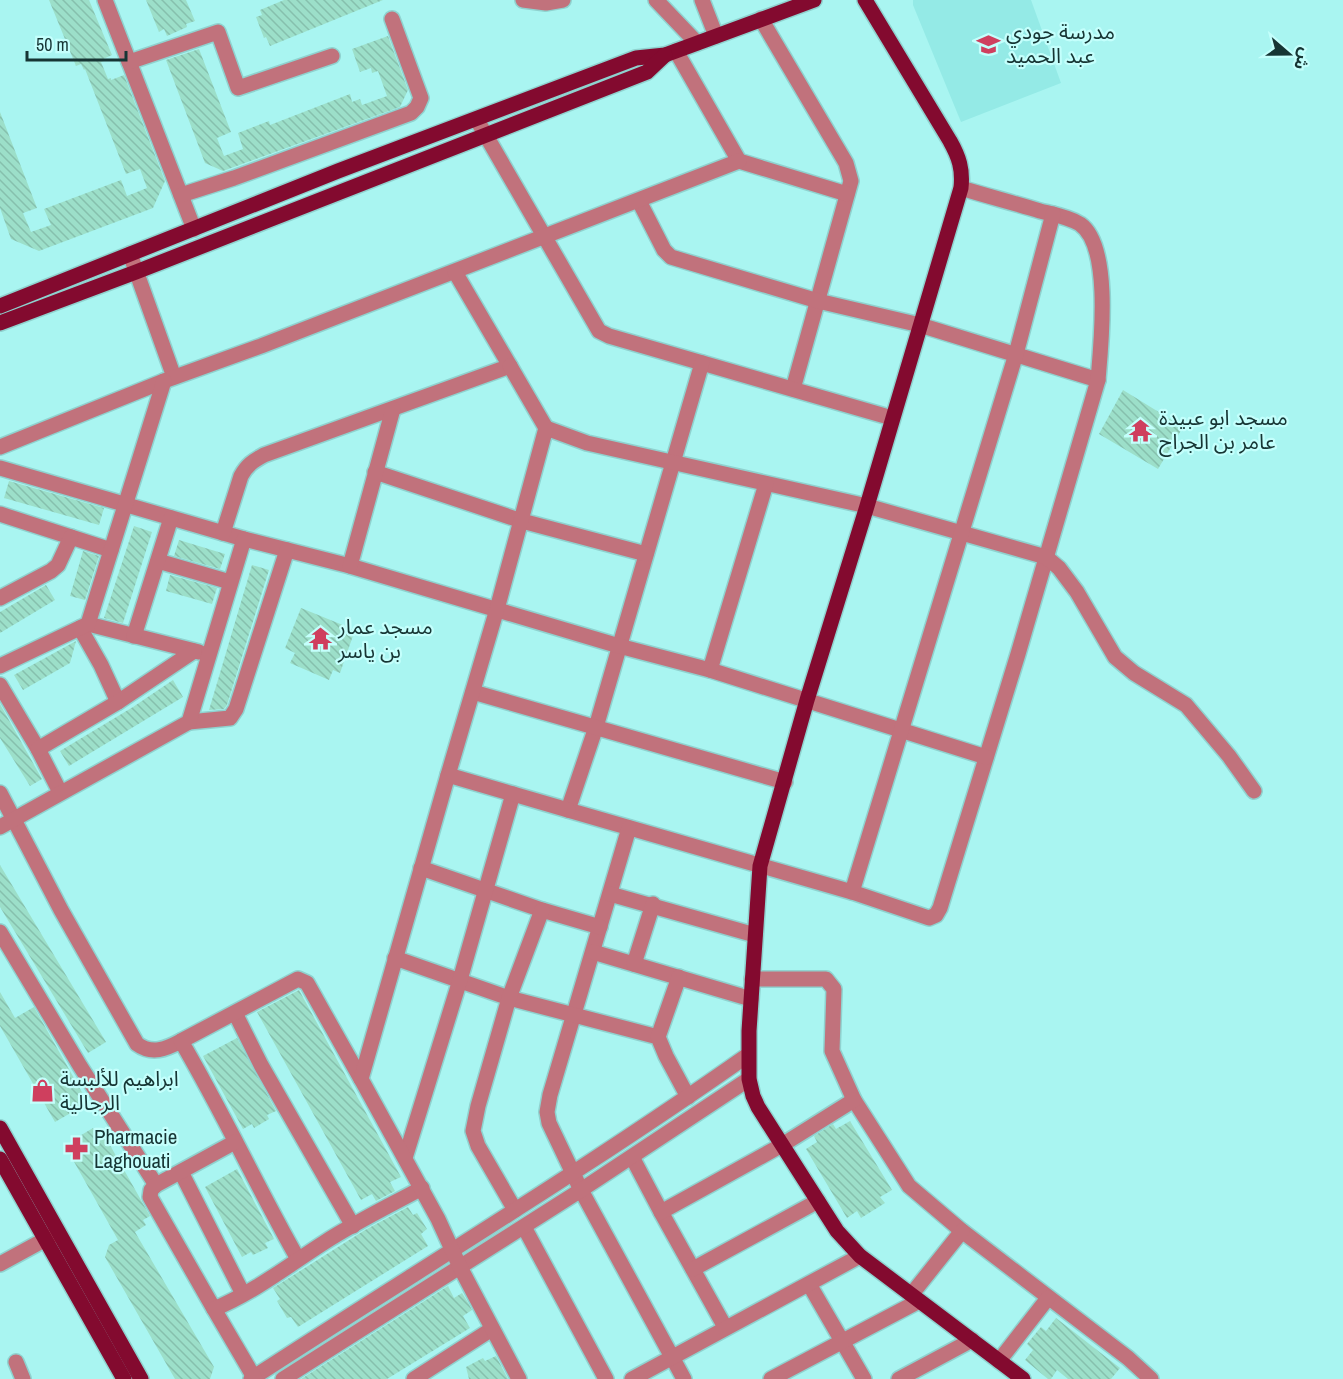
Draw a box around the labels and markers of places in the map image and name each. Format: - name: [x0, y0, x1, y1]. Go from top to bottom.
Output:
- place label: مدرسة جودي عبد الحميد: [1006, 17, 1115, 70]
- school or university icon: مدرسة جودي عبد الحميد: [975, 31, 1001, 57]
- place label: مسجد ابو عبيدة عامر بن الجراح: [1159, 403, 1288, 457]
- temple icon: مسجد ابو عبيدة عامر بن الجراح: [1128, 417, 1154, 443]
- place label: مسجد عمار بن ياسر: [337, 612, 433, 665]
- temple icon: مسجد عمار بن ياسر: [307, 626, 333, 652]
- place label: ابراهيم للألبسة الرجالية: [60, 1064, 179, 1117]
- shop icon: ابراهيم للألبسة الرجالية: [29, 1078, 55, 1104]
- place label: Pharmacie Laghouati: [94, 1122, 177, 1175]
- pharmacy icon: Pharmacie Laghouati: [63, 1136, 89, 1162]

